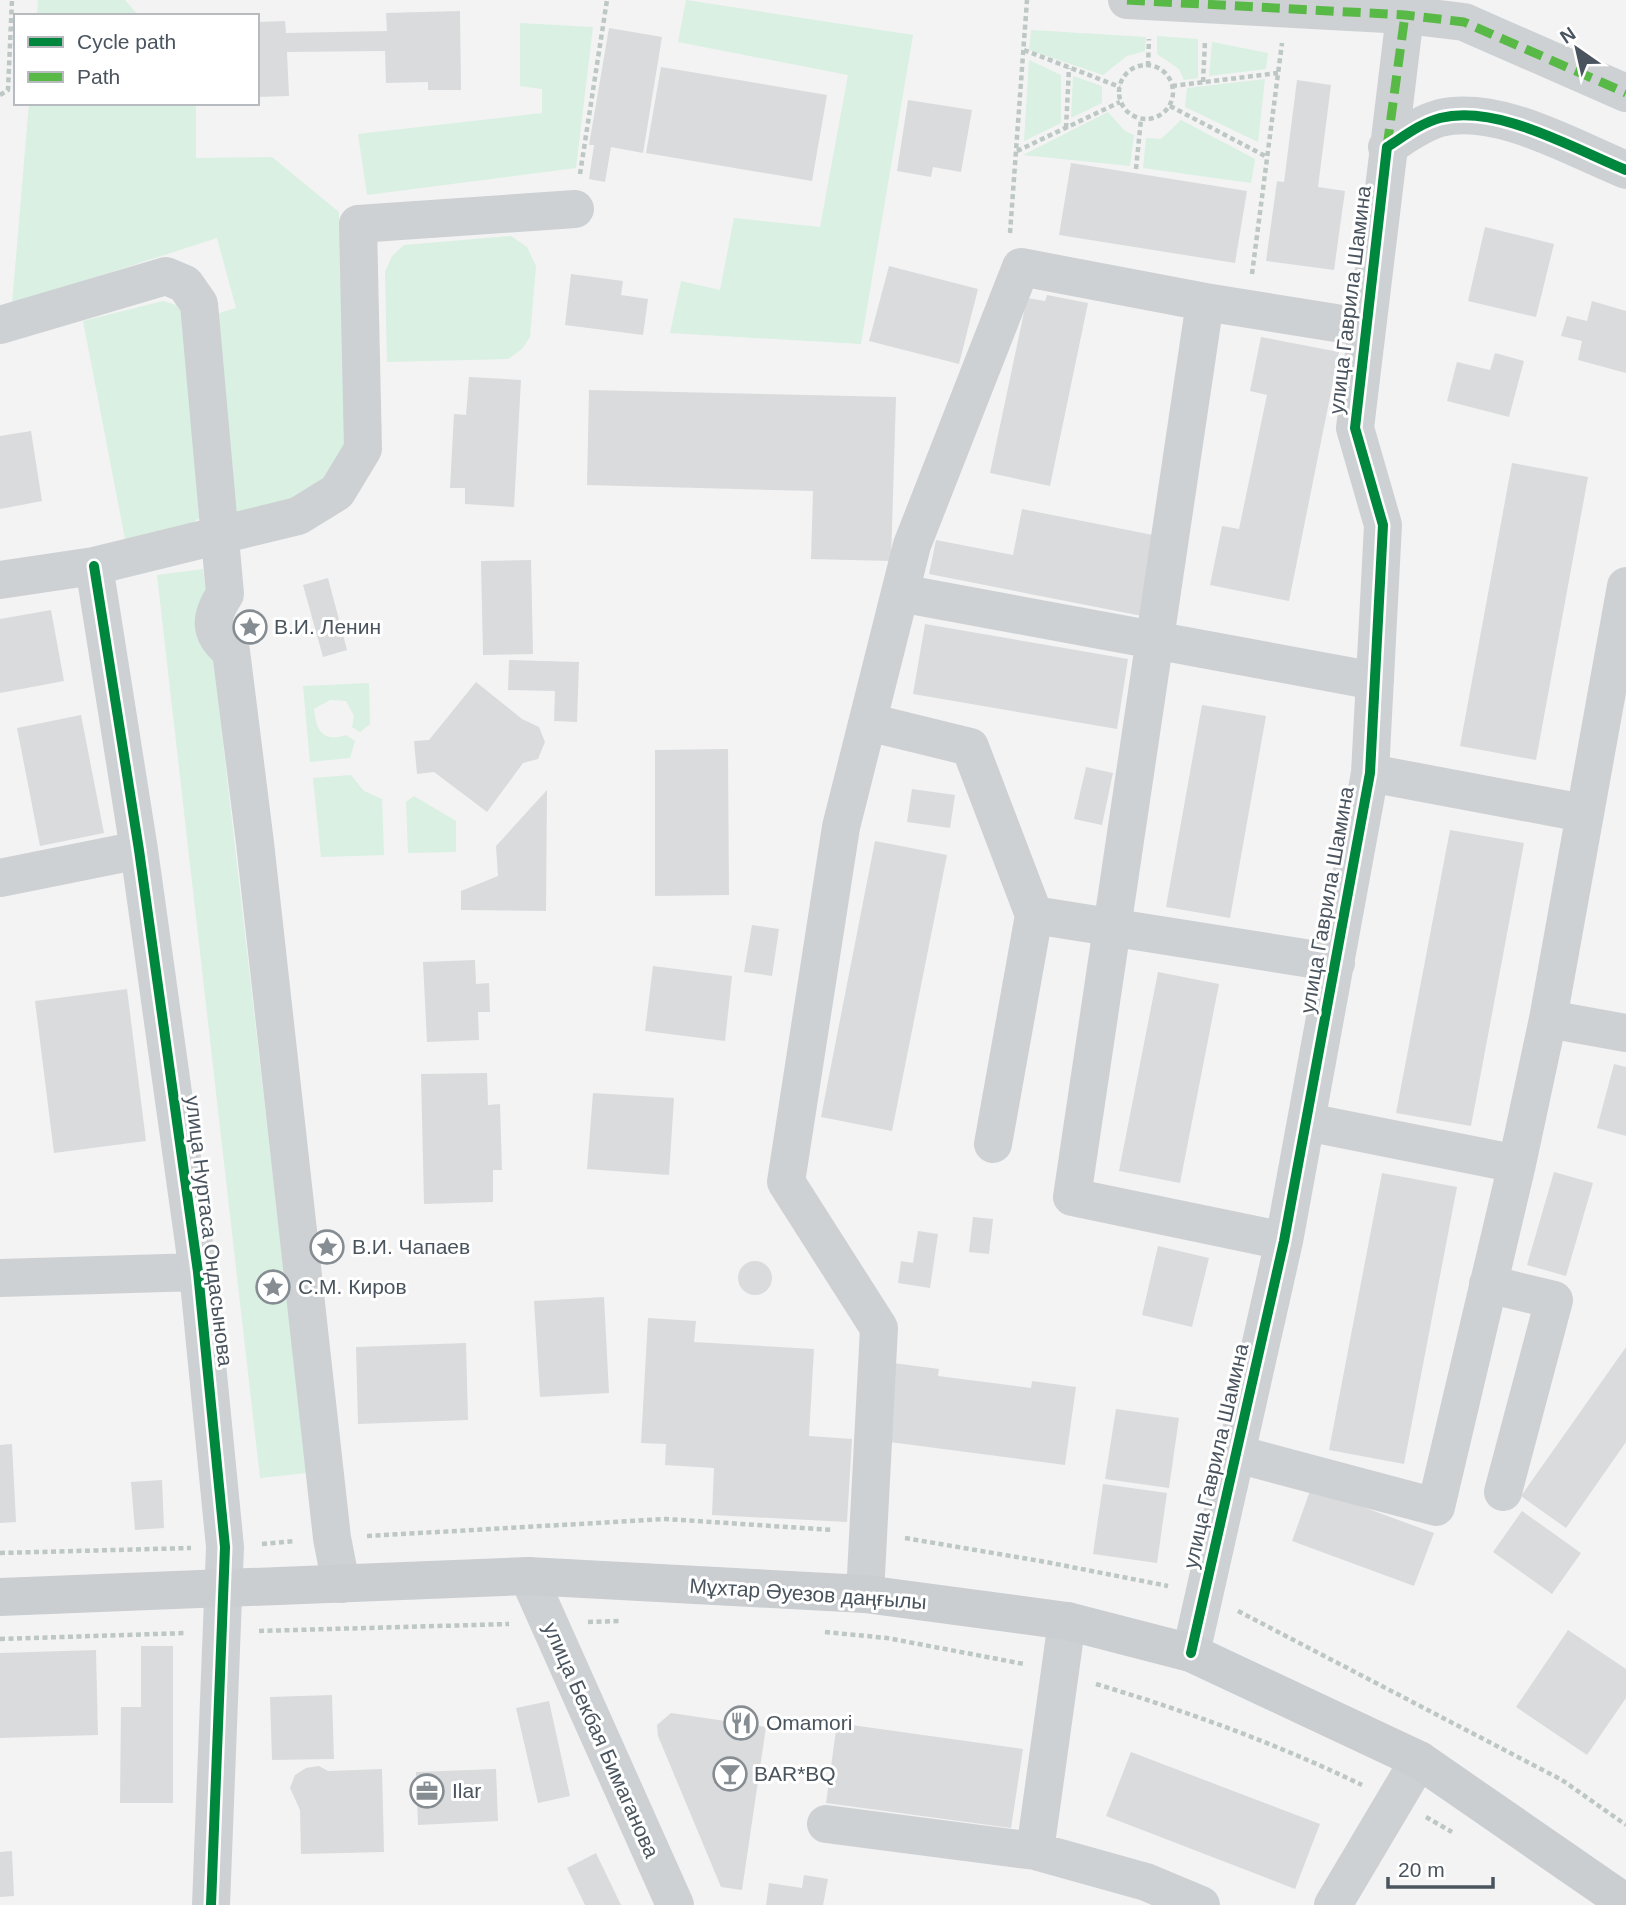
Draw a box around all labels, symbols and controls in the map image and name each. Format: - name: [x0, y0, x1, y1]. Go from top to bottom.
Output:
- legend: [14, 14, 259, 105]
- north arrow: [1542, 14, 1612, 84]
- text: N: [1556, 23, 1579, 48]
- text: Cycle path: [77, 30, 176, 53]
- text: Path: [77, 65, 120, 88]
- street label: улица Гаврила Шамина: [1324, 184, 1375, 416]
- place icon: В.И. Ленин: [231, 608, 269, 646]
- place label: В.И. Ленин: [274, 615, 381, 638]
- street label: улица Гаврила Шамина: [1295, 784, 1358, 1015]
- street label: улица Нуртаса Ондасынова: [181, 1094, 238, 1368]
- place icon: В.И. Чапаев: [308, 1228, 346, 1266]
- place label: В.И. Чапаев: [352, 1235, 470, 1258]
- place icon: С.М. Киров: [254, 1268, 292, 1306]
- place label: С.М. Киров: [298, 1275, 407, 1298]
- street label: улица Гаврила Шамина: [1178, 1341, 1253, 1571]
- street label: Мұхтар Әуезов даңғылы: [689, 1574, 927, 1613]
- street label: улица Бекбая Бимаганова: [539, 1618, 664, 1861]
- restaurant icon: Omamori: [722, 1704, 760, 1742]
- place label: Omamori: [766, 1711, 852, 1734]
- bar icon: BAR*BQ: [711, 1755, 749, 1793]
- place label: BAR*BQ: [754, 1762, 836, 1785]
- office icon: Ilar: [408, 1772, 446, 1810]
- place label: Ilar: [452, 1779, 481, 1802]
- scale bar: [1388, 1846, 1493, 1890]
- text: 20 m: [1398, 1858, 1445, 1881]

